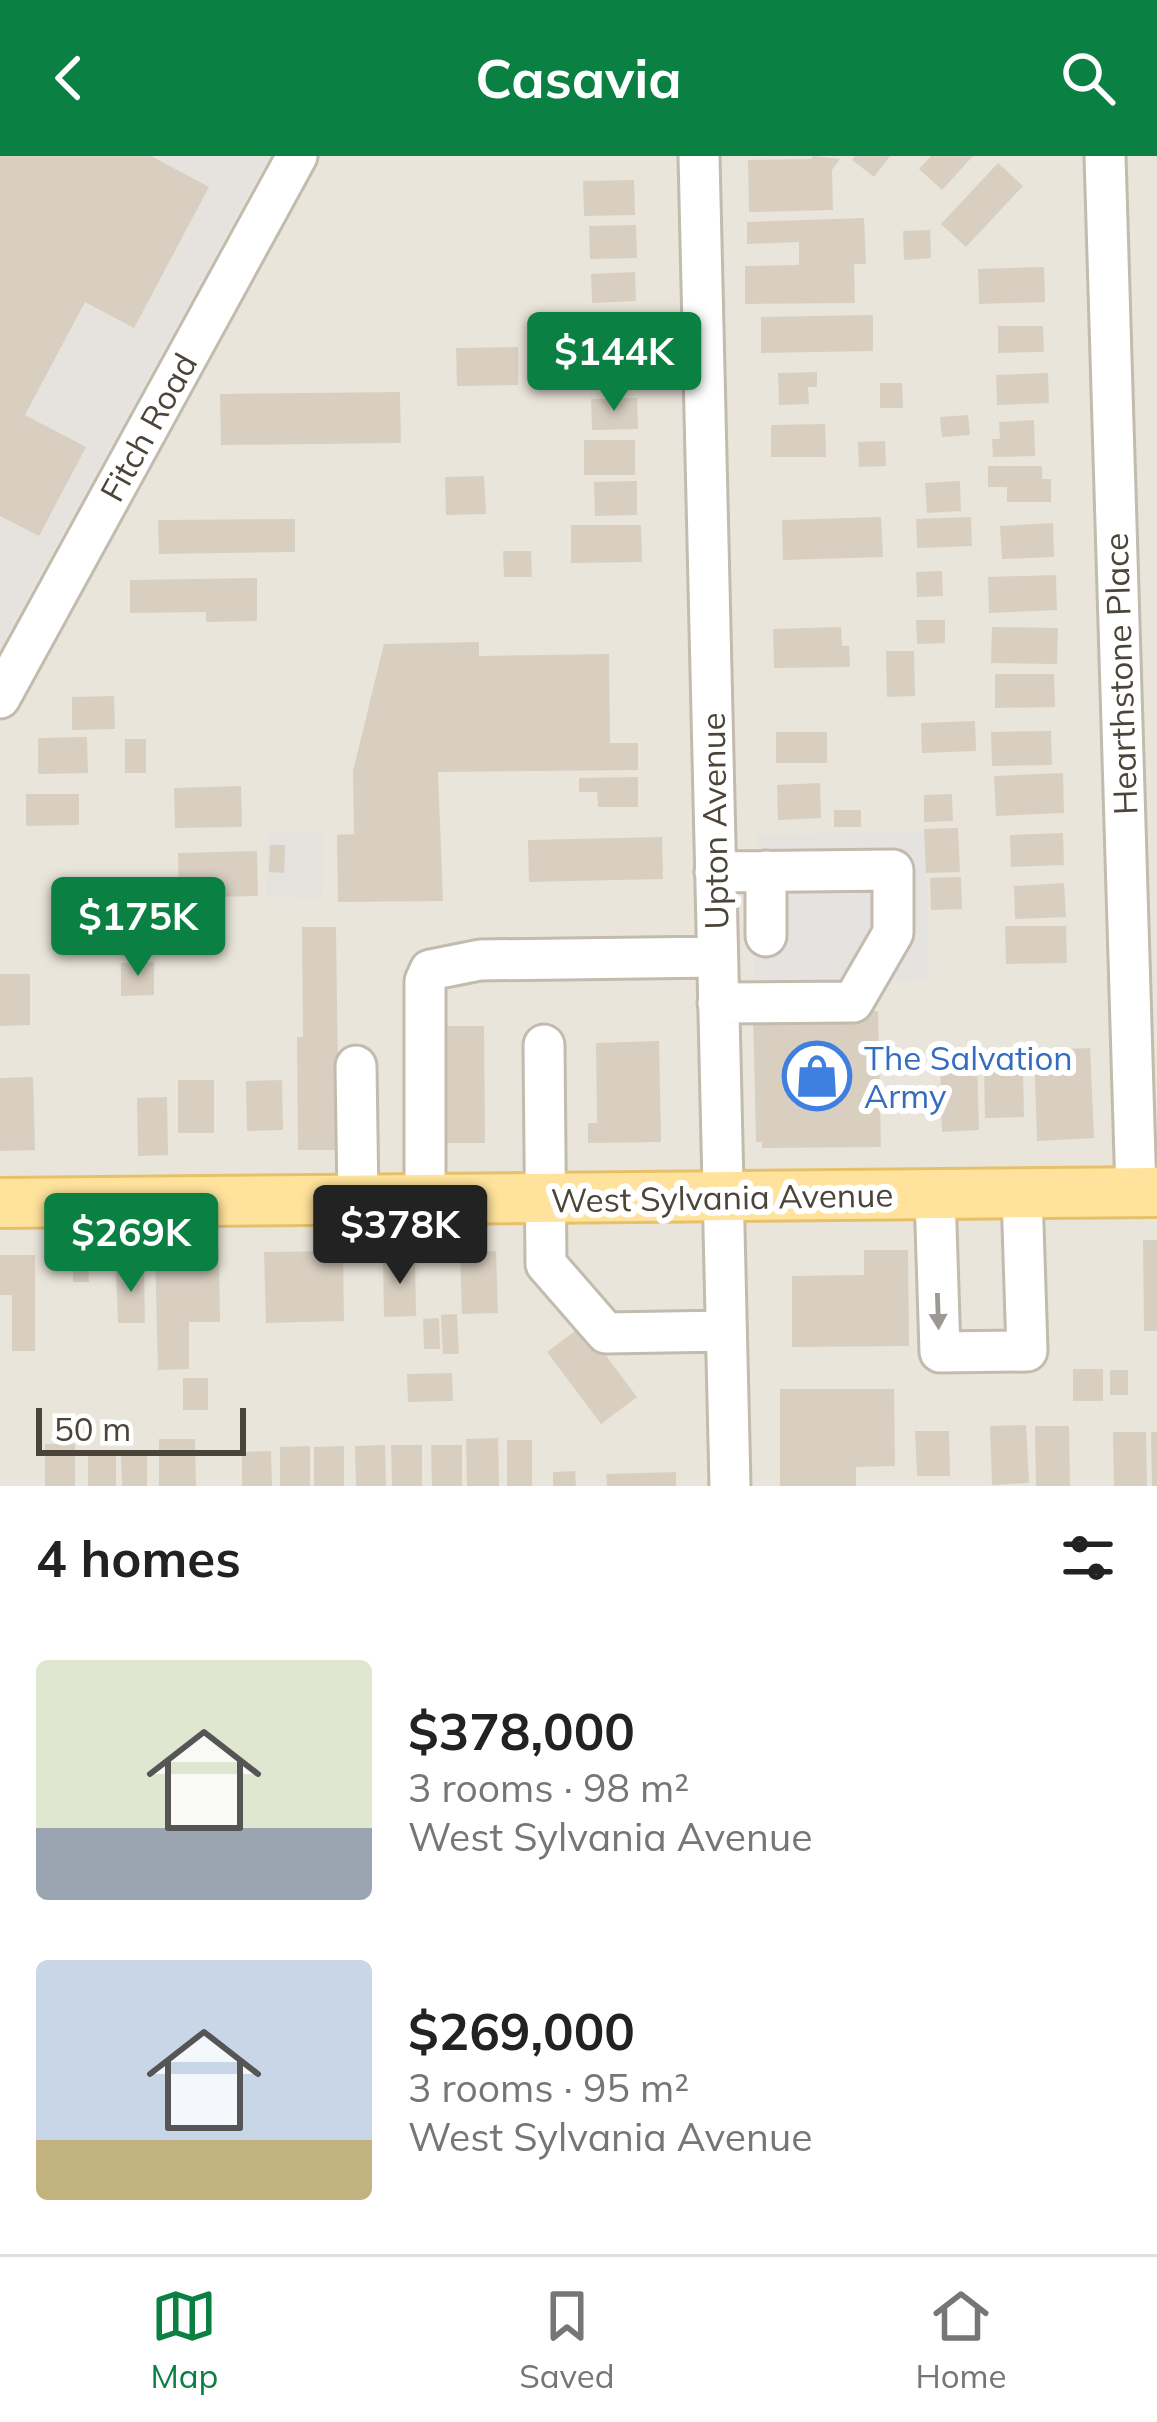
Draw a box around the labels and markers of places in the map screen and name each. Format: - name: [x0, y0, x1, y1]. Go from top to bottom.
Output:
- pin: $144K: [530, 312, 698, 414]
- pin: $175K: [54, 877, 222, 979]
- place label: The Salvation Army: [864, 1037, 1073, 1116]
- shop icon: The Salvation Army: [782, 1041, 852, 1111]
- pin: $378K: [316, 1185, 484, 1287]
- pin: $269K: [47, 1193, 215, 1295]

